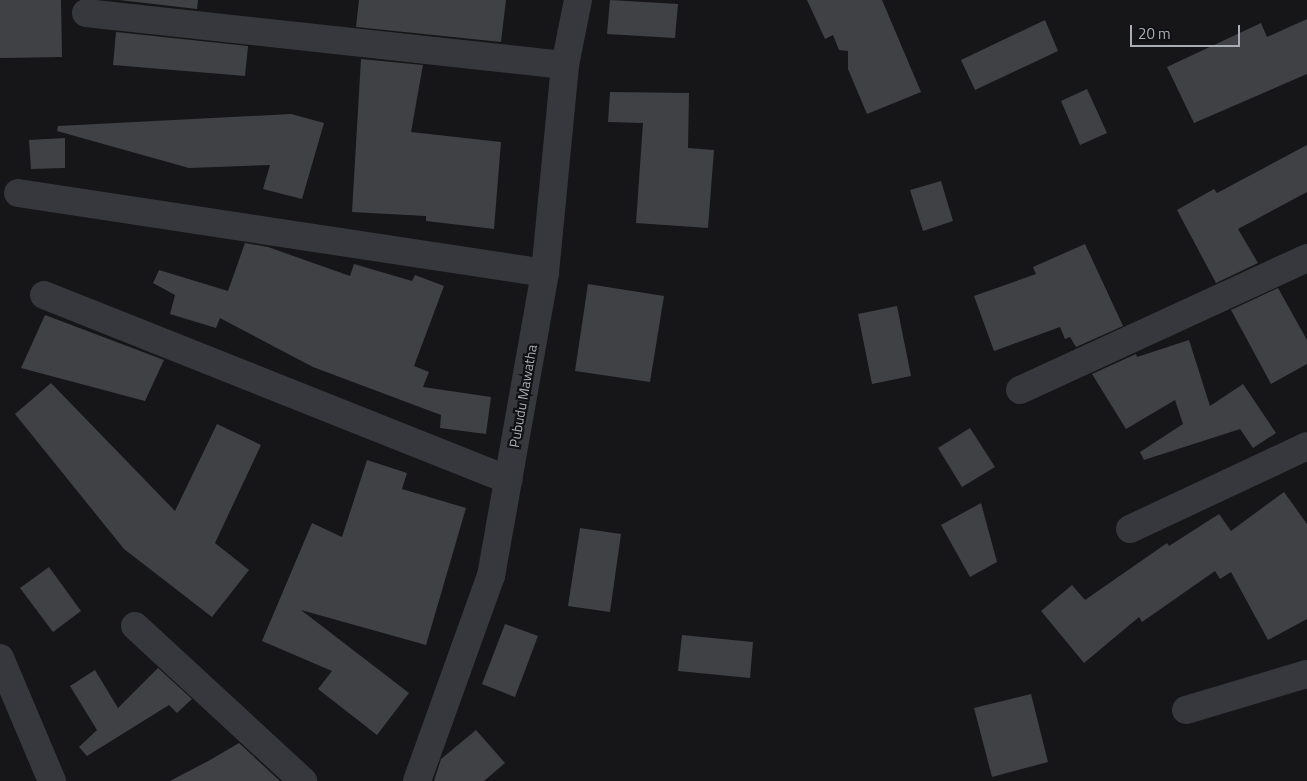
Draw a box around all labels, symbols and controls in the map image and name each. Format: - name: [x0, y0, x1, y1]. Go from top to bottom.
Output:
- scale bar: [1132, 15, 1242, 47]
- text: 20 m: [1138, 22, 1171, 45]
- street label: Pubudu Mawatha: [506, 343, 540, 449]

